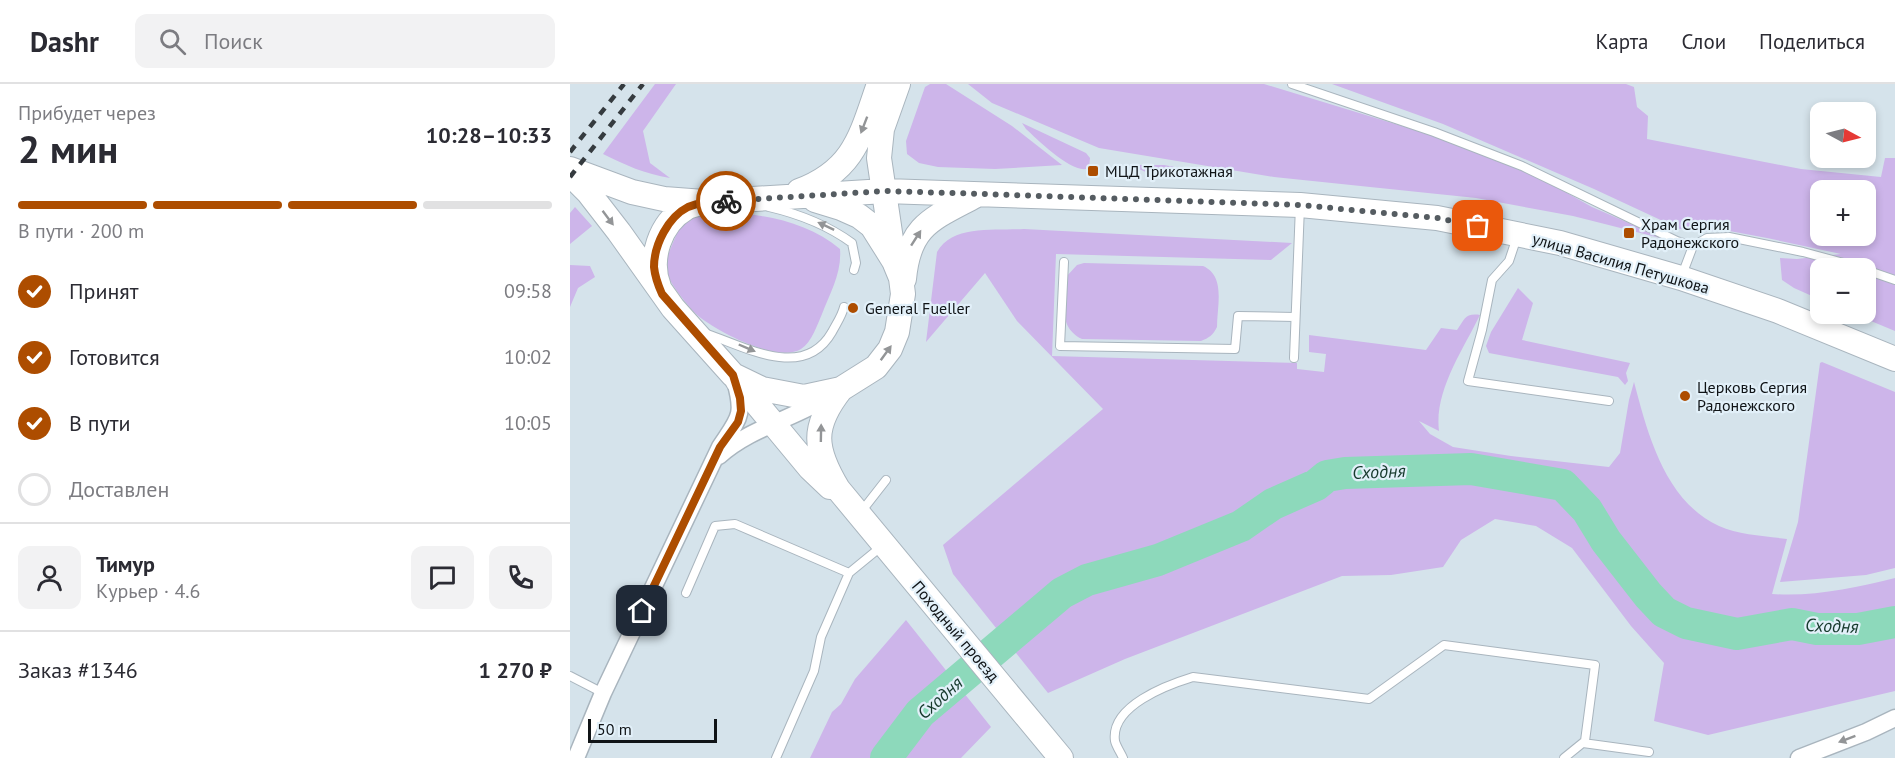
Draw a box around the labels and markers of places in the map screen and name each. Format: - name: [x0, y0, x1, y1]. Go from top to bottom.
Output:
- place label: МЦД Трикотажная: [1105, 161, 1233, 181]
- marker: МЦД Трикотажная: [1086, 164, 1100, 178]
- pin: [1452, 200, 1503, 251]
- place label: Храм Сергия Радонежского: [1641, 214, 1739, 252]
- marker: Храм Сергия Радонежского: [1622, 226, 1636, 240]
- place label: General Fueller: [865, 298, 971, 318]
- marker: General Fueller: [846, 301, 860, 315]
- place label: Церковь Сергия Радонежского: [1697, 377, 1807, 415]
- marker: Церковь Сергия Радонежского: [1678, 389, 1692, 403]
- pin: [616, 585, 667, 636]

